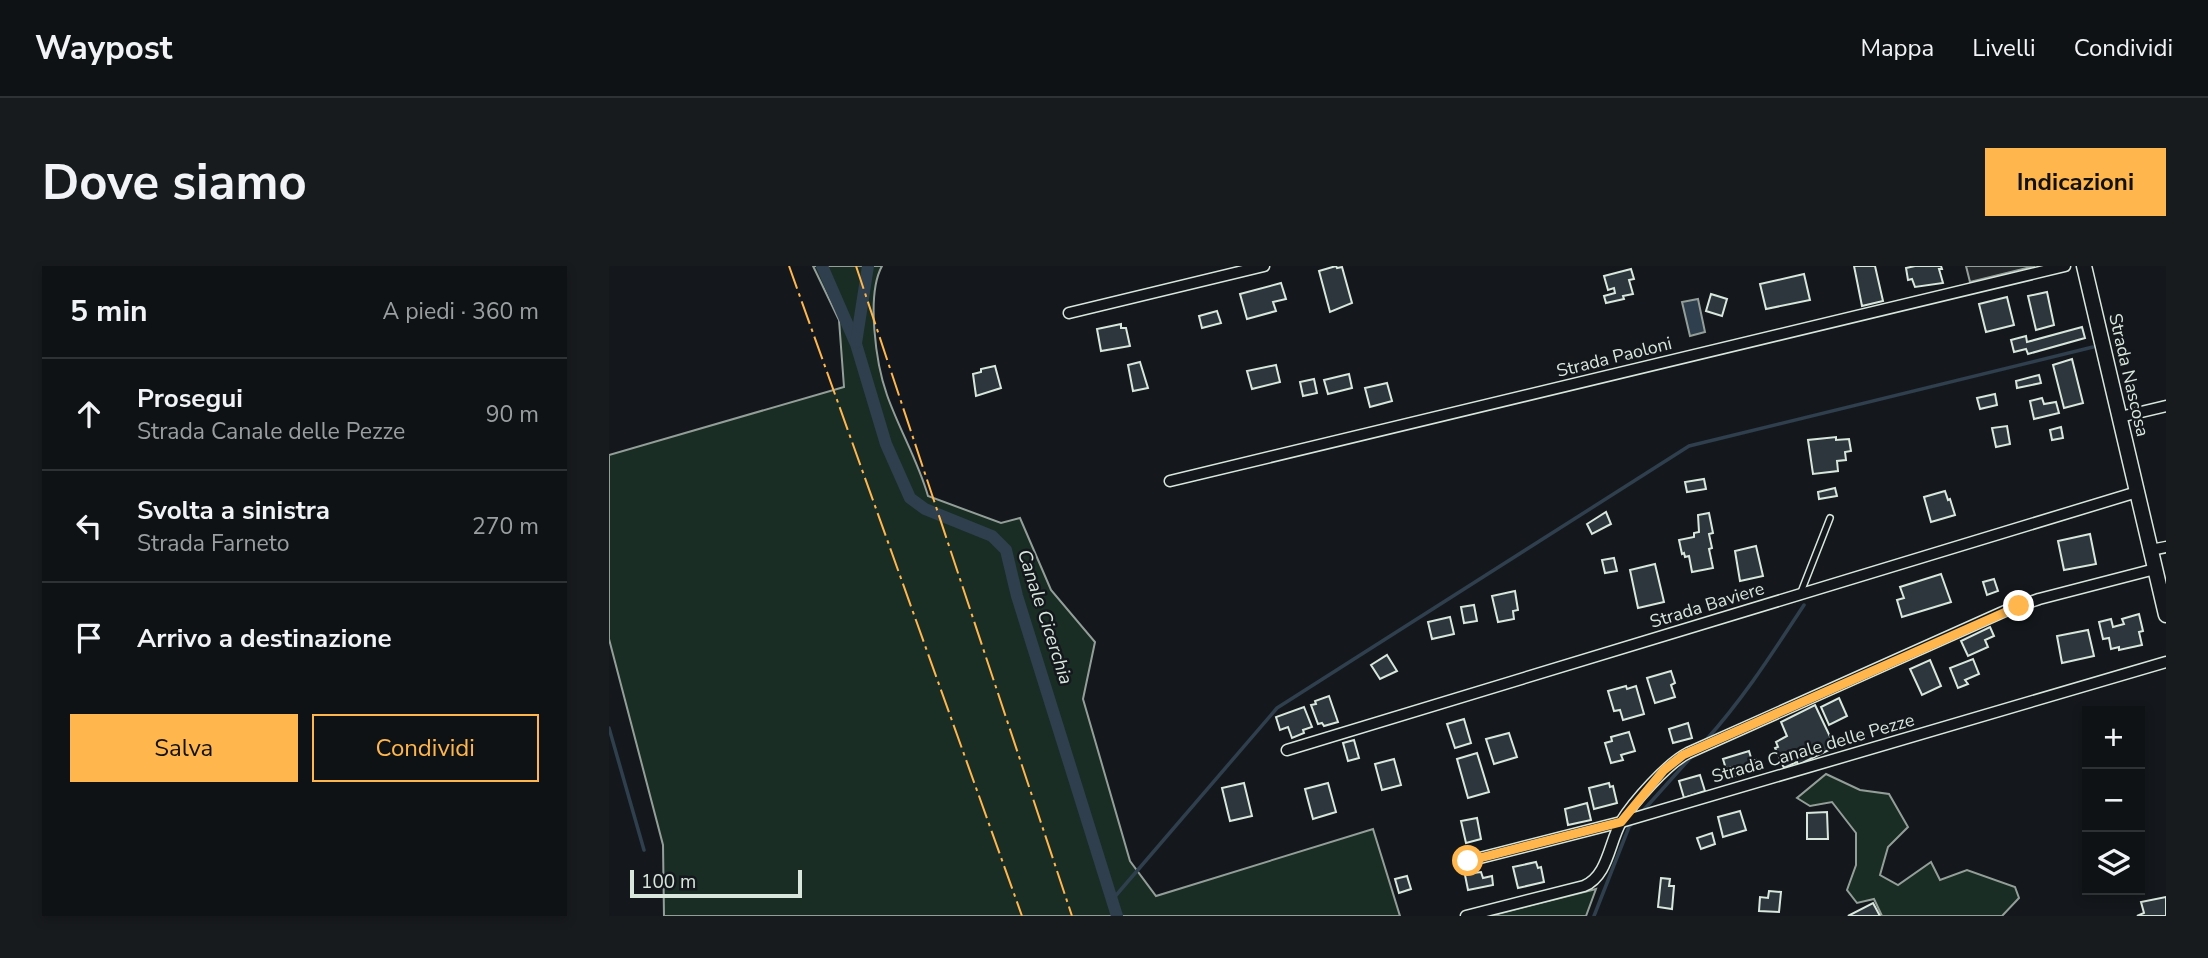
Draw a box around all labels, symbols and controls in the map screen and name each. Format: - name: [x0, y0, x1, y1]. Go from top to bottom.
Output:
- text: Waypost: [35, 26, 172, 71]
- text: Mappa: [1860, 32, 1934, 64]
- text: Livelli: [1972, 32, 2036, 64]
- text: Condividi: [2074, 32, 2173, 64]
- button: Indicazioni: [1985, 148, 2166, 216]
- text: Dove siamo: [42, 149, 307, 216]
- text: 5 min: [70, 291, 148, 332]
- text: A piedi · 360 m: [383, 296, 539, 327]
- street label: Strada Nascosa: [2103, 311, 2155, 439]
- street label: Strada Paoloni: [1554, 331, 1674, 383]
- text: Prosegui: [137, 381, 243, 416]
- icon: ahead: [70, 395, 108, 433]
- text: 90 m: [486, 399, 539, 430]
- text: Strada Canale delle Pezze: [137, 416, 405, 447]
- text: Svolta a sinistra: [137, 493, 330, 528]
- icon: left: [70, 507, 108, 545]
- text: 270 m: [472, 511, 539, 542]
- text: Strada Farneto: [137, 528, 290, 559]
- water label: Canale Cicerchia: [1011, 546, 1079, 688]
- street label: Strada Baviere: [1647, 576, 1767, 634]
- route end: [2003, 590, 2034, 621]
- icon: arrive: [70, 619, 108, 657]
- text: Arrivo a destinazione: [137, 621, 392, 656]
- map controls: [2082, 706, 2145, 895]
- button: +: [2082, 706, 2145, 769]
- street label: Strada Canale delle Pezze: [1709, 708, 1917, 788]
- button: Salva: [70, 714, 298, 782]
- button: Condividi: [312, 714, 539, 782]
- button: −: [2082, 769, 2145, 832]
- button: layers: [2082, 832, 2145, 895]
- route start: [1452, 845, 1483, 876]
- scale bar: [630, 867, 801, 899]
- text: 100 m: [641, 869, 696, 895]

